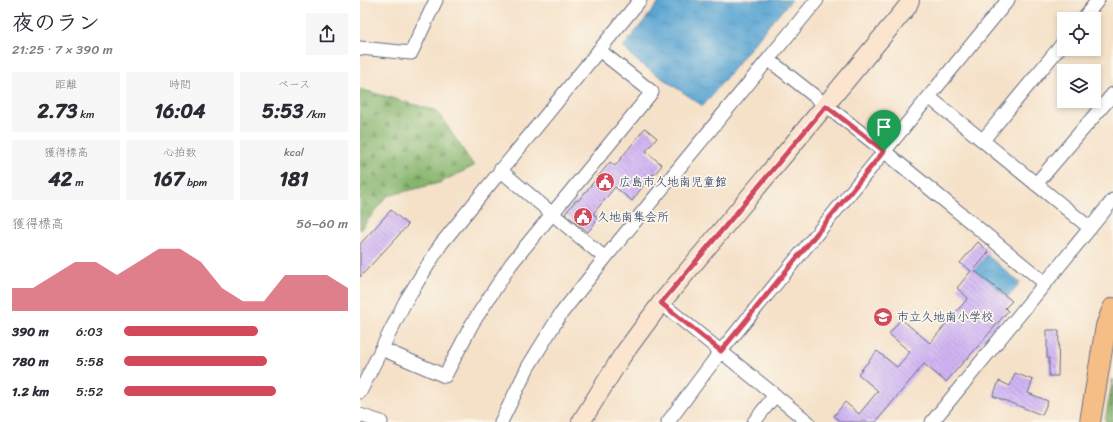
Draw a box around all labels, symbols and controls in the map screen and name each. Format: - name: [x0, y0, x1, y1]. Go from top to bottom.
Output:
- text: 夜のラン: [12, 3, 100, 42]
- map controls: [1057, 12, 1101, 108]
- button: locate: [1057, 12, 1101, 56]
- button: share: [306, 13, 348, 55]
- text: 21:25 · 7 × 390 m: [12, 38, 113, 61]
- button: layers: [1057, 64, 1101, 108]
- text: 距離: [55, 75, 77, 94]
- text: 時間: [169, 75, 191, 94]
- text: ペース: [278, 75, 310, 94]
- text: 2.73: [37, 94, 77, 129]
- text: 16:04: [154, 94, 206, 129]
- text: 5:53: [262, 94, 303, 129]
- text: km: [77, 105, 95, 124]
- text: /km: [303, 105, 326, 124]
- pin: [867, 110, 901, 151]
- icon: arrive: [873, 116, 895, 138]
- text: 獲得標高: [44, 143, 88, 162]
- text: 心拍数: [164, 143, 197, 162]
- text: kcal: [284, 143, 304, 162]
- text: 42: [48, 162, 72, 197]
- text: 167: [153, 162, 184, 197]
- text: 181: [279, 162, 309, 197]
- public building icon: 広島市久地南児童館: [594, 171, 616, 193]
- place label: 広島市久地南児童館: [619, 171, 727, 193]
- text: m: [72, 173, 84, 192]
- text: bpm: [184, 173, 207, 192]
- public building icon: 久地南集会所: [572, 206, 594, 228]
- place label: 久地南集会所: [597, 206, 669, 228]
- text: 獲得標高: [12, 212, 64, 235]
- text: 56–60 m: [296, 212, 348, 235]
- school or university icon: 市立久地南小学校: [872, 306, 894, 328]
- place label: 市立久地南小学校: [897, 306, 993, 328]
- text: 390 m: [12, 320, 49, 343]
- text: 6:03: [76, 320, 103, 343]
- text: 780 m: [12, 350, 49, 373]
- text: 5:58: [76, 350, 104, 373]
- text: 1.2 km: [12, 380, 49, 403]
- text: 5:52: [76, 380, 103, 403]

